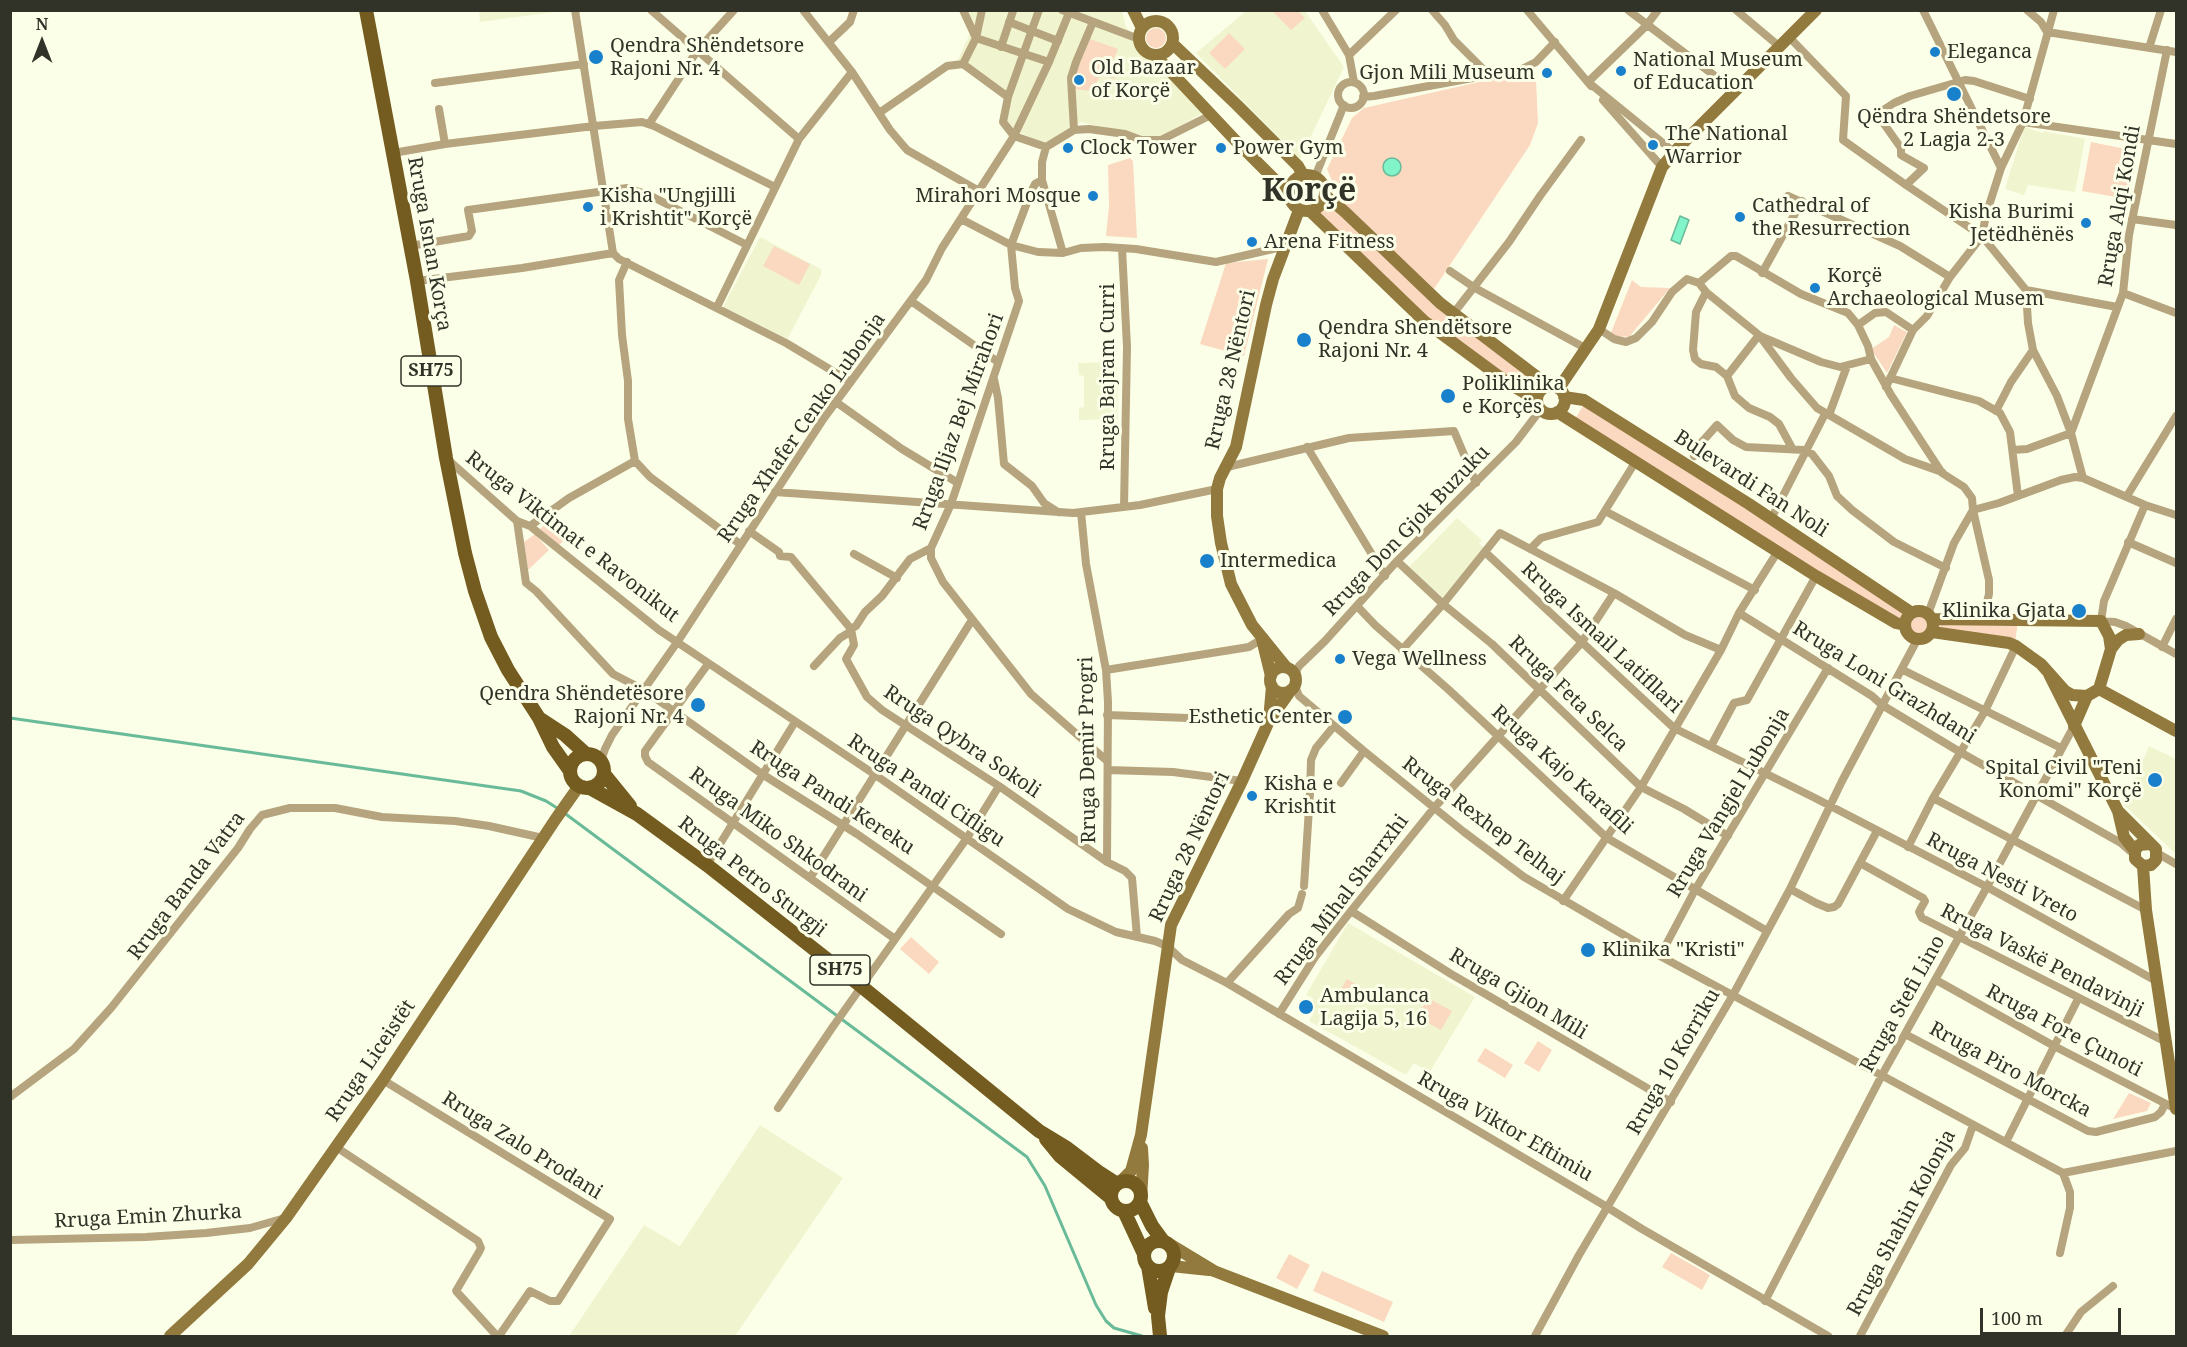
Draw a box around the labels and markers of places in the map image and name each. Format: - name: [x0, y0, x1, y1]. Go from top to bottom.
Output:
- place label: Qendra Shëndetsore Rajoni Nr. 4: [610, 34, 804, 81]
- place label: Eleganca: [1947, 40, 2032, 64]
- marker: Eleganca: [1928, 45, 1942, 59]
- marker: Qendra Shëndetsore Rajoni Nr. 4: [587, 48, 605, 66]
- place label: National Museum of Education: [1633, 48, 1803, 95]
- place label: Old Bazaar of Korçë: [1091, 56, 1196, 103]
- place label: Gjon Mili Museum: [1359, 61, 1535, 85]
- marker: National Museum of Education: [1614, 64, 1628, 78]
- marker: Gjon Mili Museum: [1540, 66, 1554, 80]
- marker: Old Bazaar of Korçë: [1072, 73, 1086, 87]
- marker: Qëndra Shëndetsore 2 Lagja 2-3: [1945, 85, 1963, 103]
- place label: Qëndra Shëndetsore 2 Lagja 2-3: [1857, 105, 2051, 152]
- place label: The National Warrior: [1665, 122, 1788, 169]
- place label: Clock Tower: [1080, 136, 1197, 160]
- place label: Power Gym: [1233, 136, 1344, 160]
- marker: The National Warrior: [1646, 138, 1660, 152]
- marker: Clock Tower: [1061, 141, 1075, 155]
- marker: Power Gym: [1214, 141, 1228, 155]
- place label: Kisha "Ungjilli i Krishtit" Korçë: [600, 184, 752, 231]
- place label: Mirahori Mosque: [915, 184, 1081, 208]
- marker: Mirahori Mosque: [1086, 189, 1100, 203]
- place label: Cathedral of the Resurrection: [1752, 194, 1910, 241]
- marker: Kisha "Ungjilli i Krishtit" Korçë: [581, 200, 595, 214]
- place label: Kisha Burimi Jetëdhënës: [1949, 200, 2074, 247]
- marker: Cathedral of the Resurrection: [1733, 210, 1747, 224]
- marker: Kisha Burimi Jetëdhënës: [2079, 216, 2093, 230]
- place label: Arena Fitness: [1264, 230, 1394, 254]
- marker: Arena Fitness: [1245, 235, 1259, 249]
- place label: Korçë Archaeological Musem: [1827, 264, 2044, 311]
- marker: Korçë Archaeological Musem: [1808, 281, 1822, 295]
- place label: Qendra Shendëtsore Rajoni Nr. 4: [1318, 316, 1512, 363]
- marker: Qendra Shendëtsore Rajoni Nr. 4: [1295, 331, 1313, 349]
- place label: Poliklinika e Korçës: [1462, 372, 1565, 419]
- marker: Poliklinika e Korçës: [1439, 387, 1457, 405]
- place label: Intermedica: [1220, 549, 1337, 573]
- marker: Intermedica: [1198, 552, 1216, 570]
- place label: Klinika Gjata: [1942, 599, 2066, 623]
- marker: Klinika Gjata: [2070, 602, 2088, 620]
- place label: Vega Wellness: [1352, 647, 1487, 671]
- marker: Vega Wellness: [1333, 652, 1347, 666]
- place label: Qendra Shëndetësore Rajoni Nr. 4: [479, 682, 684, 729]
- marker: Qendra Shëndetësore Rajoni Nr. 4: [689, 696, 707, 714]
- place label: Esthetic Center: [1189, 705, 1332, 729]
- marker: Esthetic Center: [1336, 708, 1354, 726]
- place label: Spital Civil "Teni Konomi" Korçë: [1985, 756, 2142, 803]
- marker: Spital Civil "Teni Konomi" Korçë: [2146, 771, 2164, 789]
- place label: Kisha e Krishtit: [1264, 772, 1336, 819]
- marker: Kisha e Krishtit: [1245, 789, 1259, 803]
- place label: Klinika "Kristi": [1602, 938, 1745, 962]
- marker: Klinika "Kristi": [1579, 941, 1597, 959]
- place label: Ambulanca Lagija 5, 16: [1320, 984, 1429, 1031]
- marker: Ambulanca Lagija 5, 16: [1297, 998, 1315, 1016]

